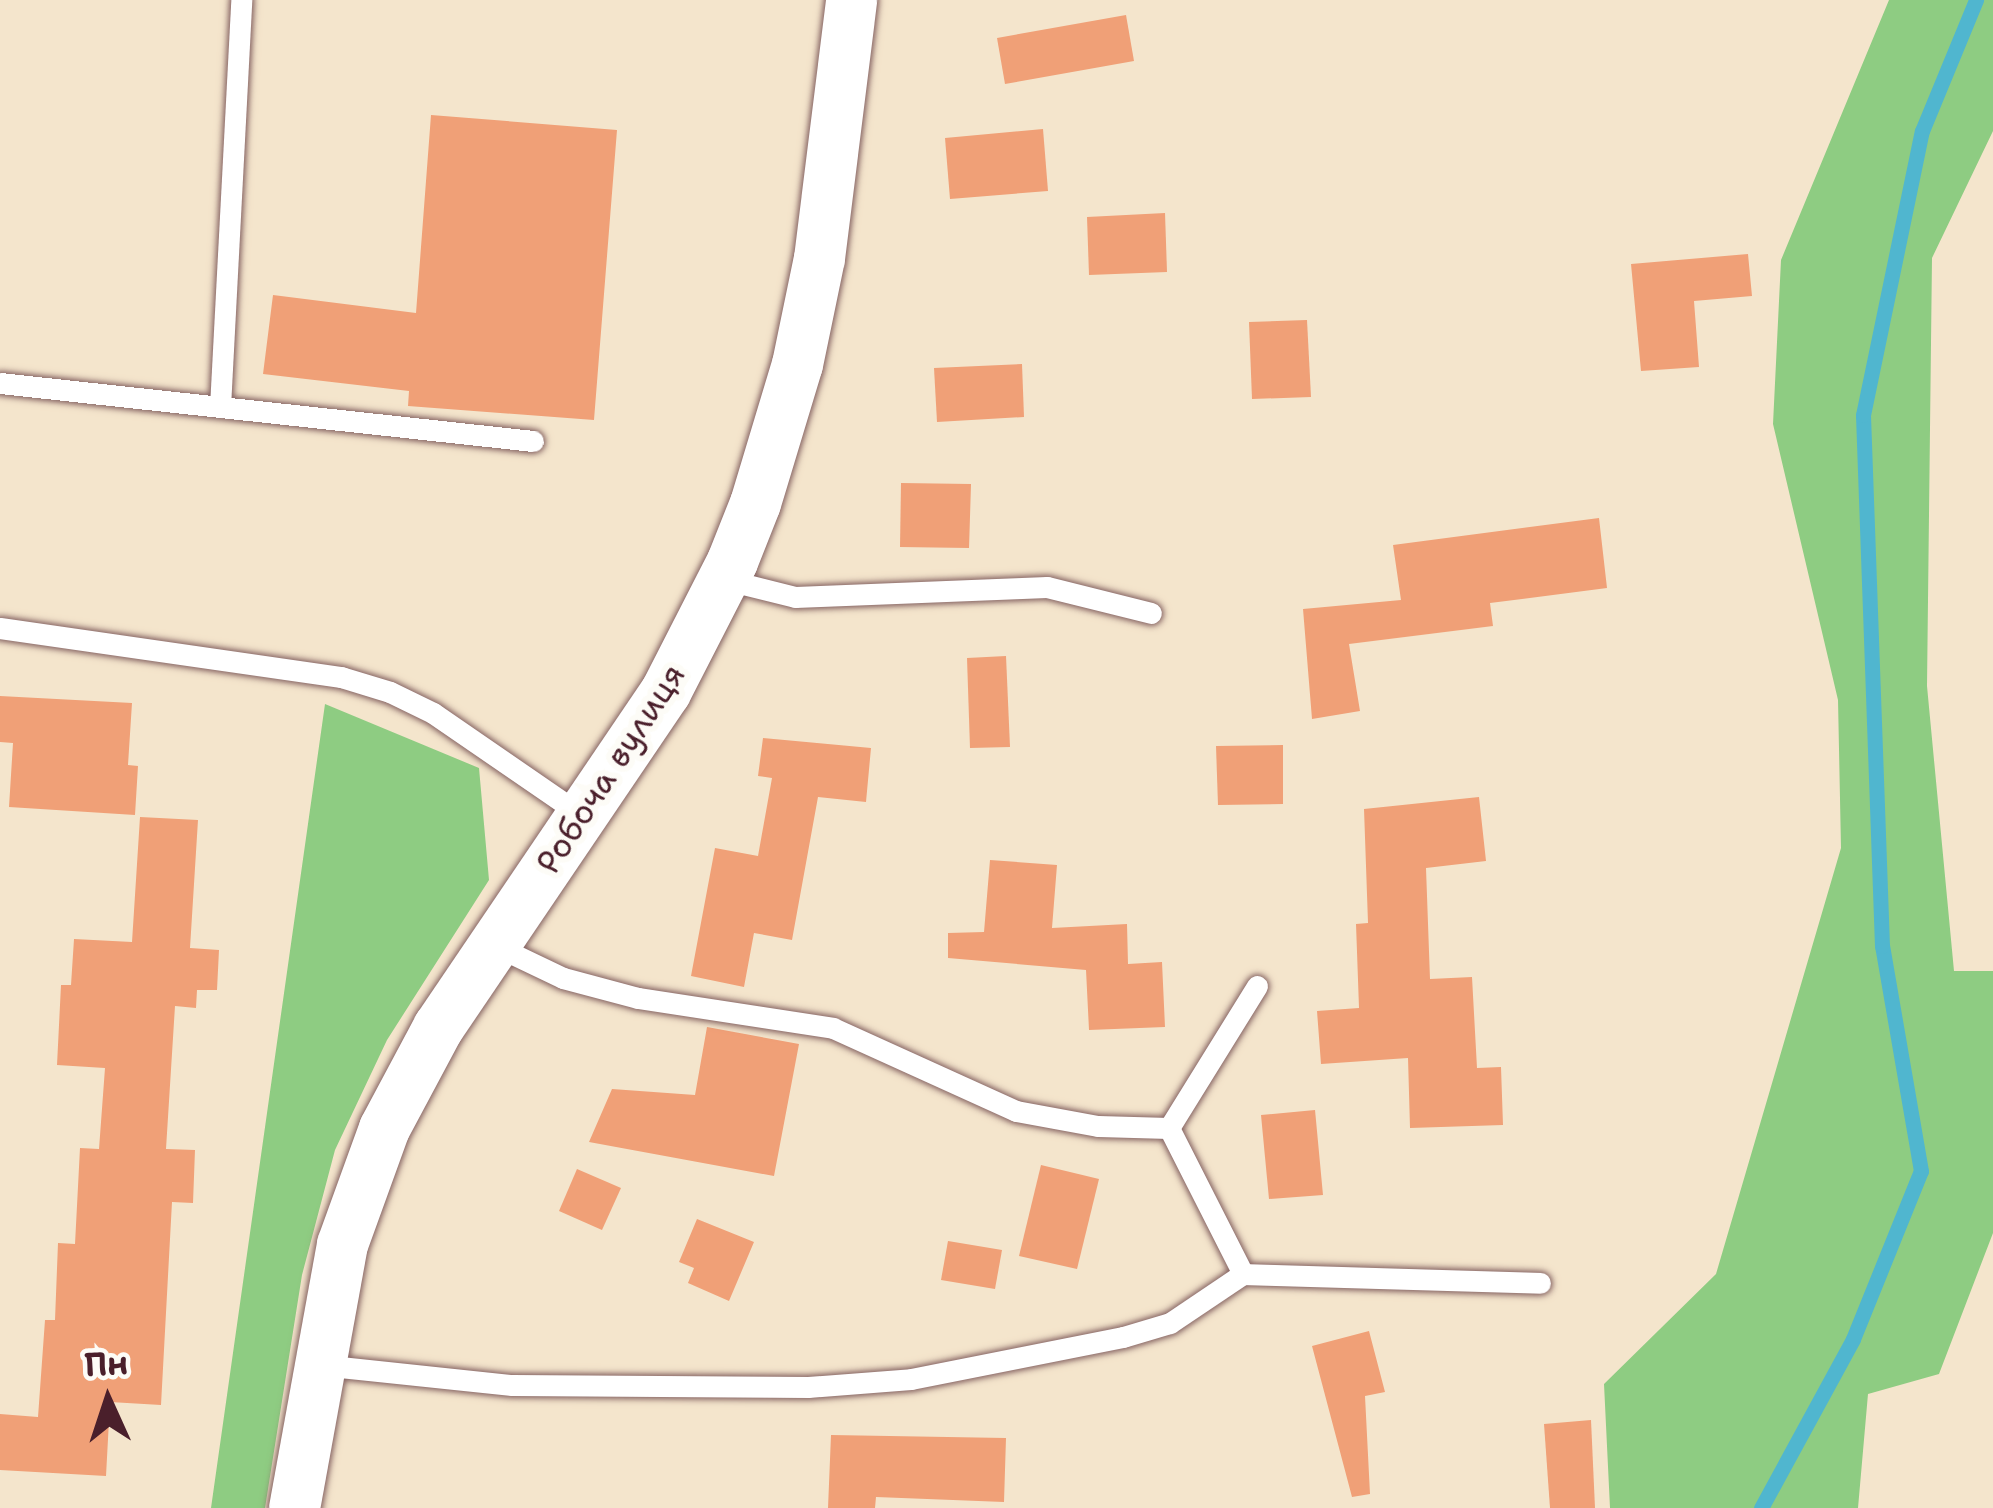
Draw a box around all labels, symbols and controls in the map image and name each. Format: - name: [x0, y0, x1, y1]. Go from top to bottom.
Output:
- street label: Робоча вулиця: [528, 657, 694, 881]
- north arrow: [48, 1340, 168, 1460]
- text: Пн: [83, 1340, 129, 1387]

